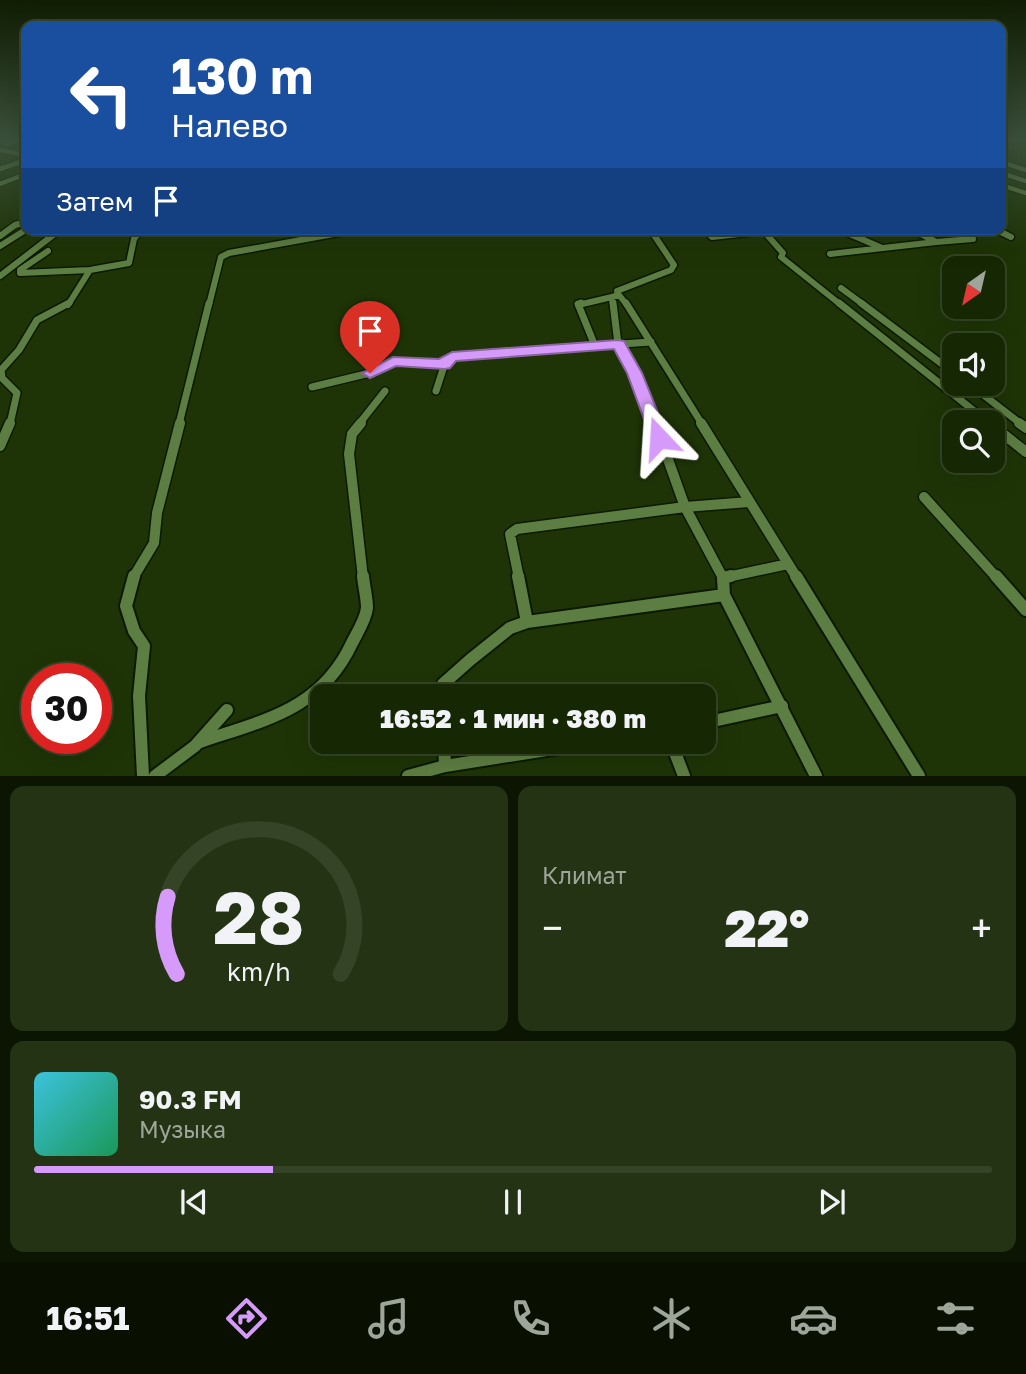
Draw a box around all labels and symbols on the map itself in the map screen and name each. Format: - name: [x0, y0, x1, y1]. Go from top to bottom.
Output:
- north arrow: [942, 256, 1004, 318]
- pin: [340, 301, 400, 373]
- position arrow: [622, 401, 696, 475]
- speed limit sign: 30: [21, 663, 112, 754]

